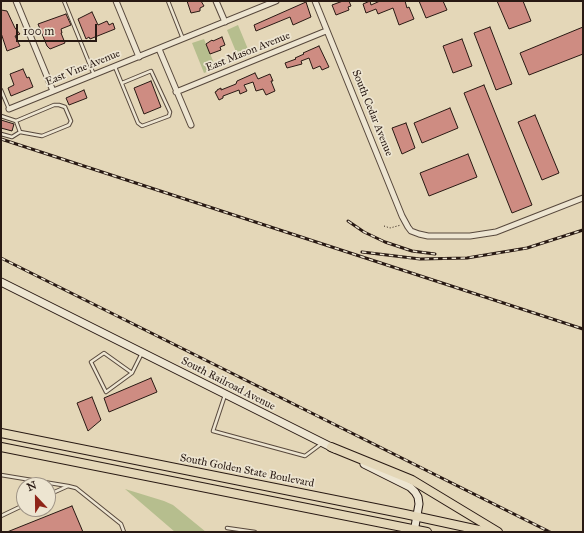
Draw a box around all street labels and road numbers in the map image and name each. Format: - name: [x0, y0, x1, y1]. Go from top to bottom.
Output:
- street label: East Mason Avenue: [204, 29, 292, 75]
- street label: East Vine Avenue: [44, 47, 122, 89]
- street label: South Cedar Avenue: [349, 68, 395, 158]
- street label: South Railroad Avenue: [179, 355, 277, 413]
- street label: South Golden State Boulevard: [179, 451, 315, 491]

